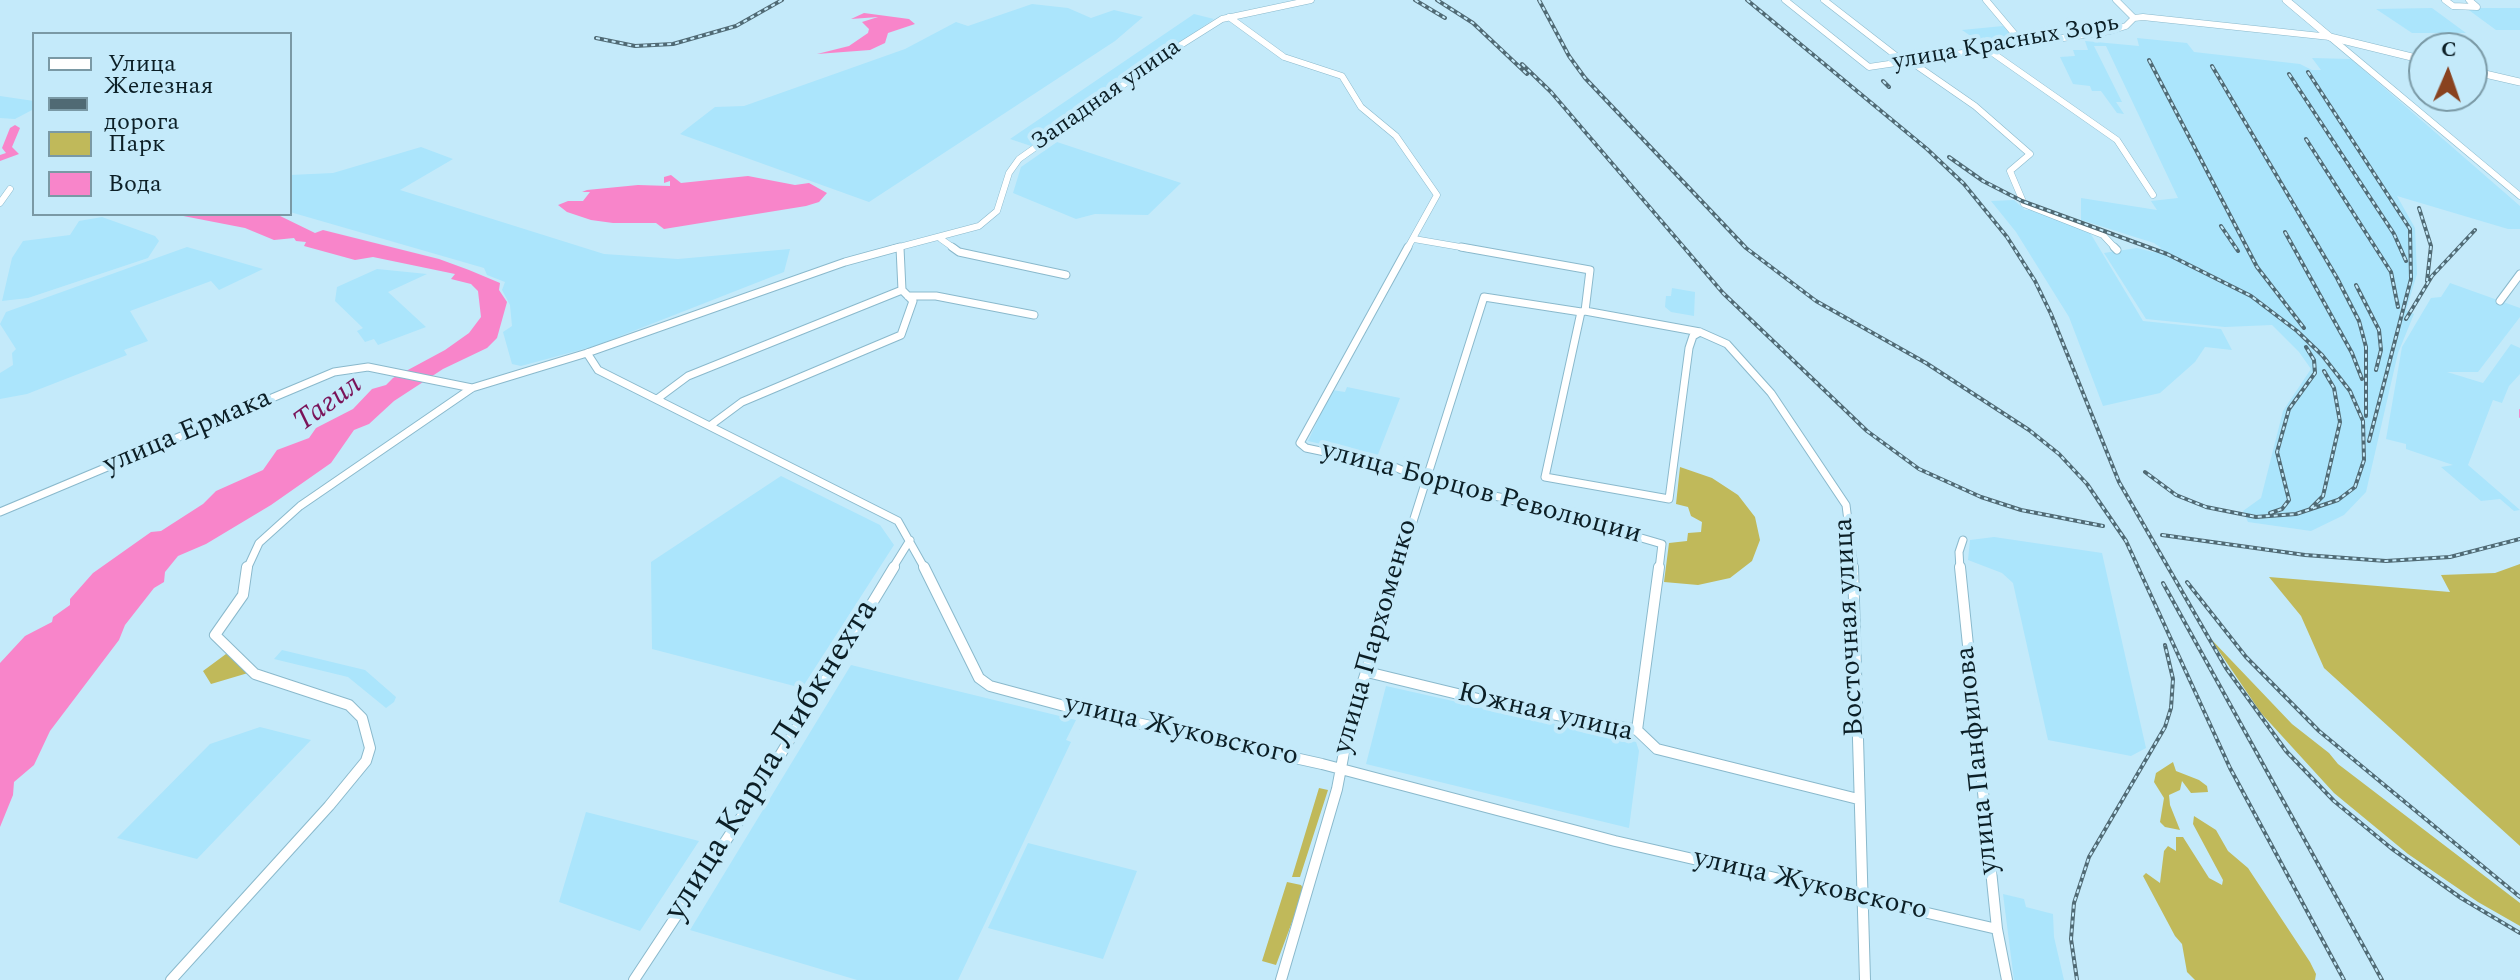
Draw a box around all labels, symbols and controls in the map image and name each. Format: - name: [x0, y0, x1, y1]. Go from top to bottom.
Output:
- street label: улица Красных Зорь: [1891, 10, 2121, 78]
- legend: [32, 32, 292, 216]
- north arrow: [2408, 32, 2488, 112]
- text: С: [2440, 33, 2457, 66]
- street label: Западная улица: [1027, 34, 1187, 158]
- text: Улица: [108, 46, 176, 82]
- text: Железная дорога: [104, 68, 213, 140]
- text: Парк: [108, 126, 165, 162]
- text: Вода: [108, 166, 162, 202]
- water label: Тагил: [288, 368, 370, 442]
- street label: улица Ермака: [99, 383, 277, 483]
- street label: улица Борцов Революции: [1317, 435, 1645, 553]
- street label: улица Пархоменко: [1327, 516, 1427, 758]
- street label: Восточная улица: [1828, 517, 1874, 737]
- street label: улица Карла Либкнехта: [657, 592, 889, 930]
- street label: улица Панфилова: [1950, 644, 2008, 876]
- street label: Южная улица: [1454, 677, 1636, 751]
- street label: улица Жуковского: [1061, 689, 1301, 775]
- street label: улица Жуковского: [1690, 843, 1930, 929]

